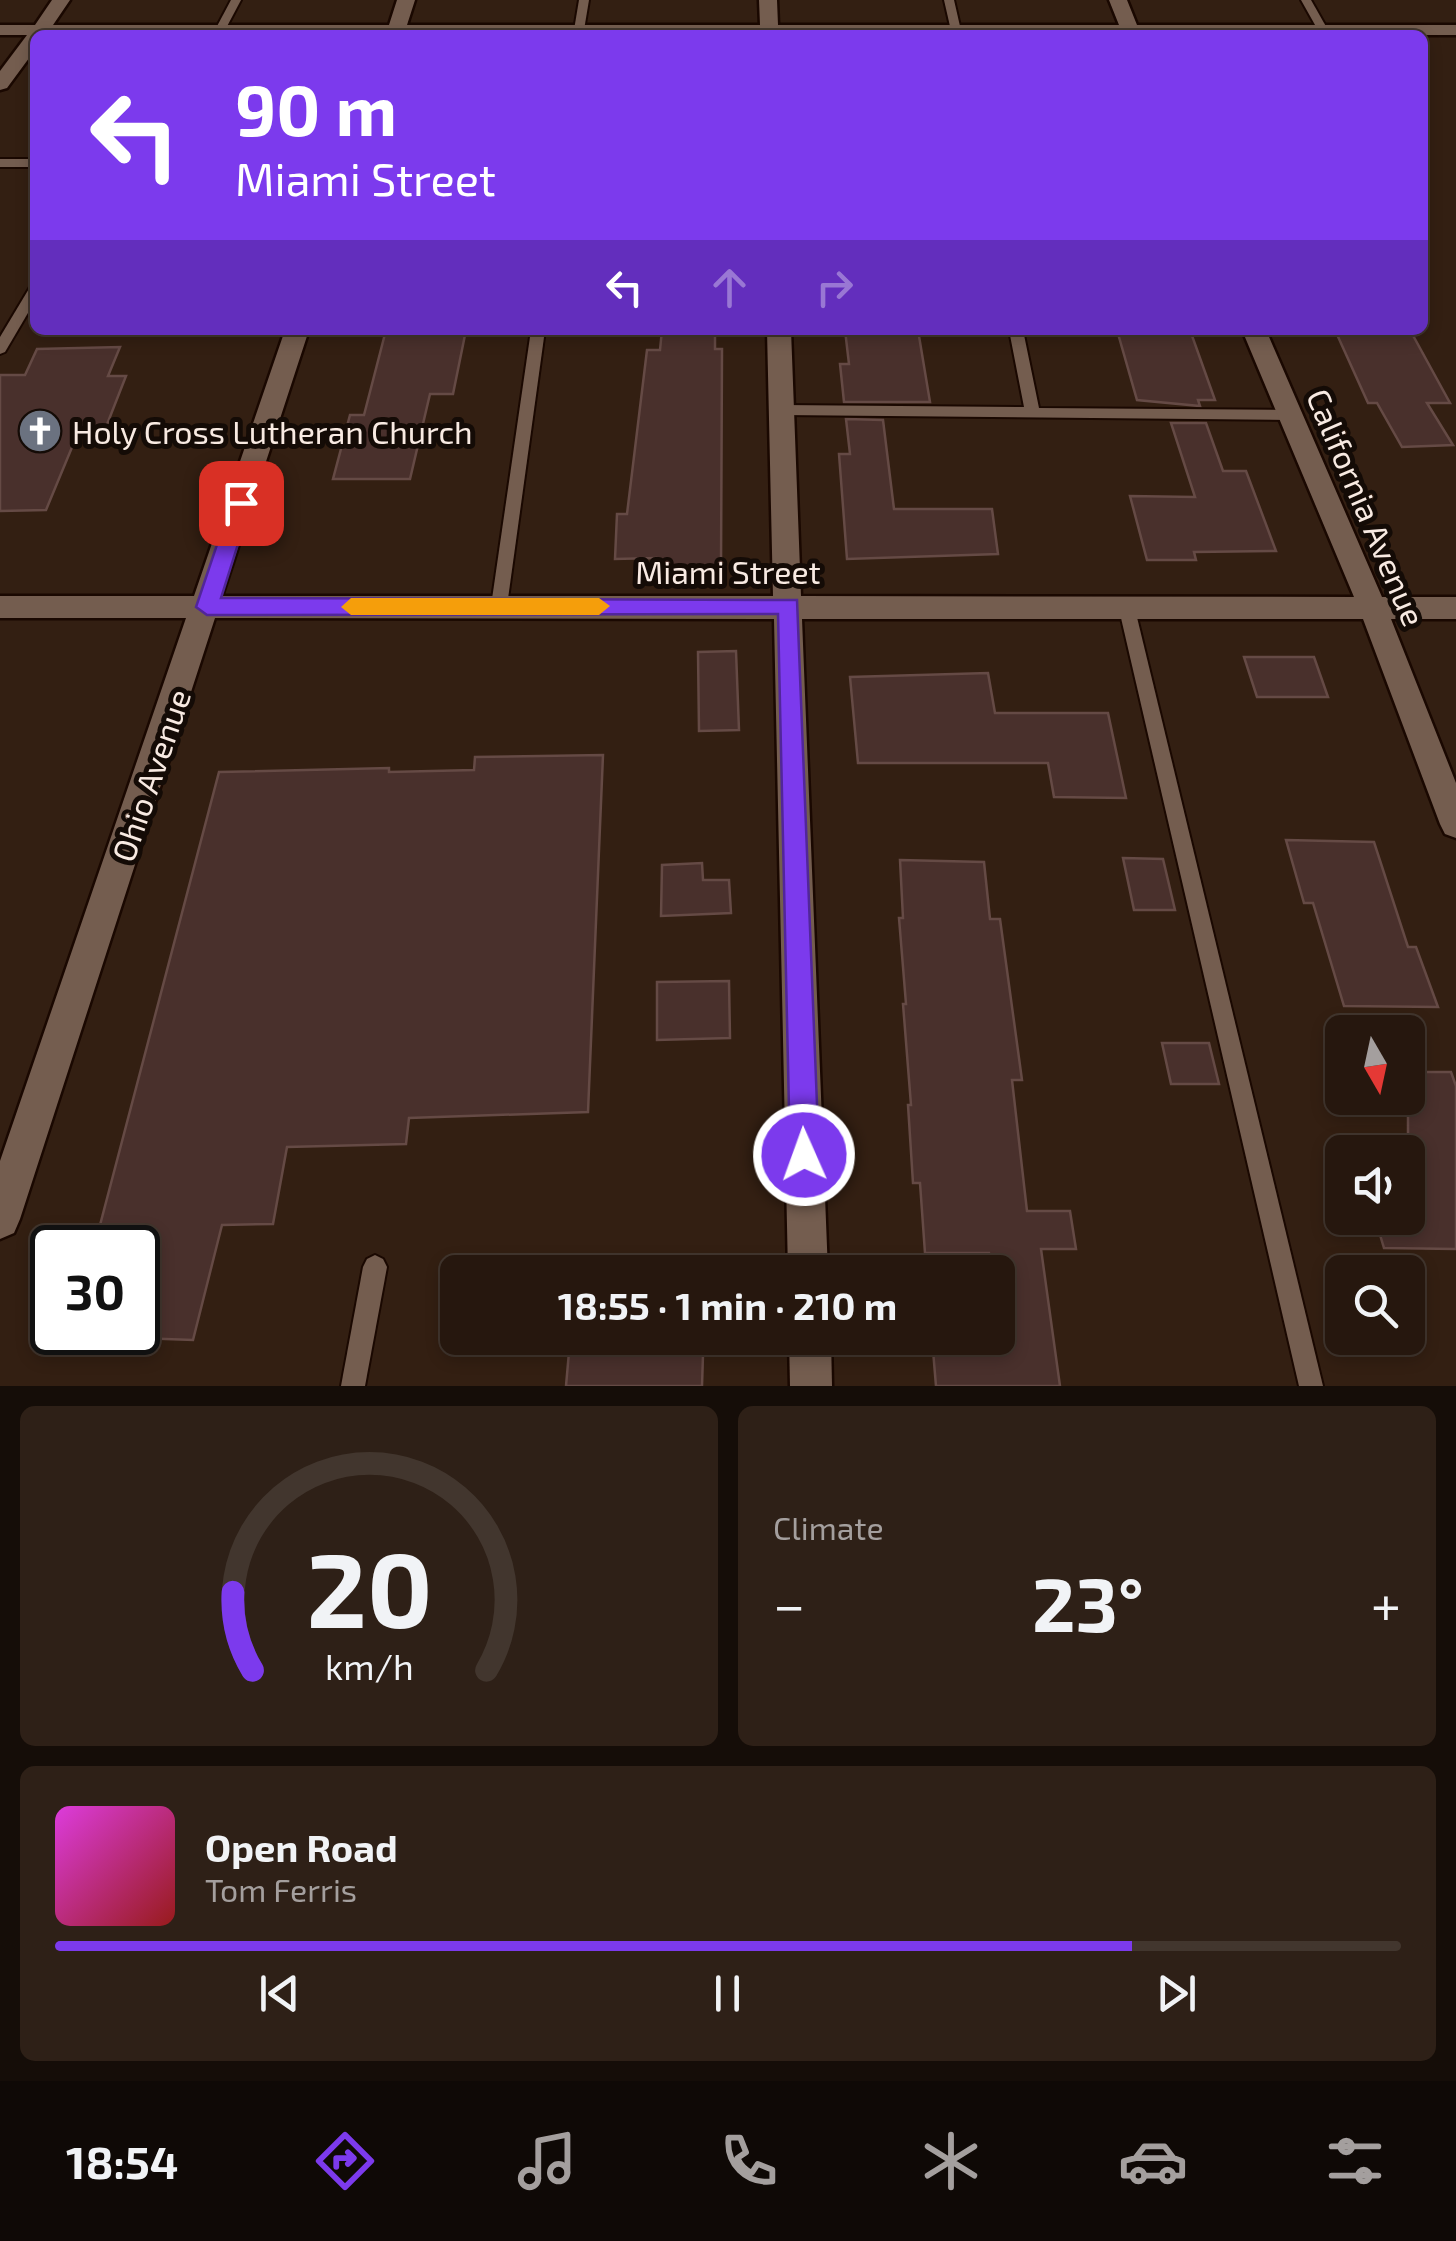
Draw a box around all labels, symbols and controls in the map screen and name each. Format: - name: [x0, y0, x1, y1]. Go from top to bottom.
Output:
- text: 90 m: [235, 66, 397, 150]
- icon: left: [70, 70, 200, 200]
- text: Miami Street: [235, 151, 496, 205]
- icon: left: [597, 260, 652, 315]
- icon: ahead: [702, 260, 757, 315]
- icon: right: [807, 260, 862, 315]
- street label: California Avenue: [1300, 383, 1434, 631]
- church icon: Holy Cross Lutheran Church: [17, 408, 63, 454]
- place label: Holy Cross Lutheran Church: [72, 412, 473, 450]
- pin: [199, 461, 284, 546]
- icon: arrive: [214, 476, 269, 531]
- street label: Miami Street: [635, 552, 821, 590]
- street label: Ohio Avenue: [103, 684, 197, 866]
- north arrow: [1325, 1015, 1425, 1115]
- map controls: [1325, 1015, 1425, 1355]
- position arrow: [752, 1103, 856, 1207]
- button: sound: [1325, 1135, 1425, 1235]
- speed limit sign: 30: [30, 1225, 160, 1355]
- button: search: [1325, 1255, 1425, 1355]
- text: 18:55 · 1 min · 210 m: [558, 1282, 897, 1328]
- text: Climate: [773, 1508, 884, 1546]
- text: 20: [306, 1524, 432, 1649]
- text: 23°: [1032, 1557, 1144, 1647]
- text: −: [773, 1570, 805, 1636]
- text: +: [1371, 1570, 1401, 1636]
- text: km/h: [325, 1644, 413, 1687]
- text: Open Road: [205, 1824, 398, 1870]
- text: Tom Ferris: [205, 1870, 357, 1908]
- icon: previous: [252, 1966, 307, 2021]
- icon: pause: [700, 1966, 755, 2021]
- icon: next: [1149, 1966, 1204, 2021]
- icon: directions: [310, 2126, 380, 2196]
- icon: music: [512, 2126, 582, 2196]
- icon: phone: [714, 2126, 784, 2196]
- icon: climate: [916, 2126, 986, 2196]
- icon: car: [1118, 2126, 1188, 2196]
- icon: filters: [1320, 2126, 1390, 2196]
- text: 18:54: [66, 2134, 179, 2188]

